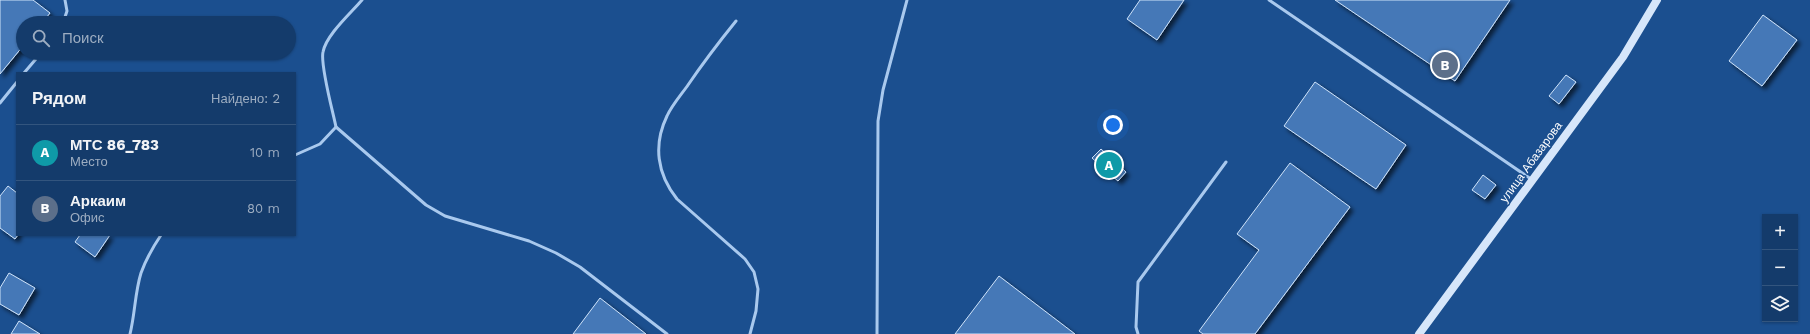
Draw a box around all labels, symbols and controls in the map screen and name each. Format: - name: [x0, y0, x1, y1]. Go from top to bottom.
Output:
- search box: [16, 16, 296, 60]
- icon: search: [30, 27, 52, 49]
- text: Поиск: [62, 29, 104, 47]
- pin: B: [1432, 50, 1458, 80]
- text: Рядом: [32, 88, 87, 108]
- text: Найдено: 2: [211, 91, 280, 106]
- your location: [1103, 115, 1123, 135]
- street label: улица Абазарова: [1497, 119, 1565, 205]
- text: МТС 86_783: [70, 136, 159, 154]
- text: A: [41, 145, 49, 160]
- text: 10 m: [250, 145, 280, 160]
- pin: A: [1096, 150, 1122, 180]
- text: Место: [70, 154, 108, 169]
- text: Аркаим: [70, 192, 126, 210]
- text: B: [41, 201, 49, 216]
- text: 80 m: [247, 201, 280, 216]
- text: Офис: [70, 210, 105, 225]
- map controls: [1762, 214, 1798, 322]
- button: +: [1762, 214, 1798, 250]
- button: −: [1762, 250, 1798, 286]
- button: layers: [1762, 286, 1798, 322]

